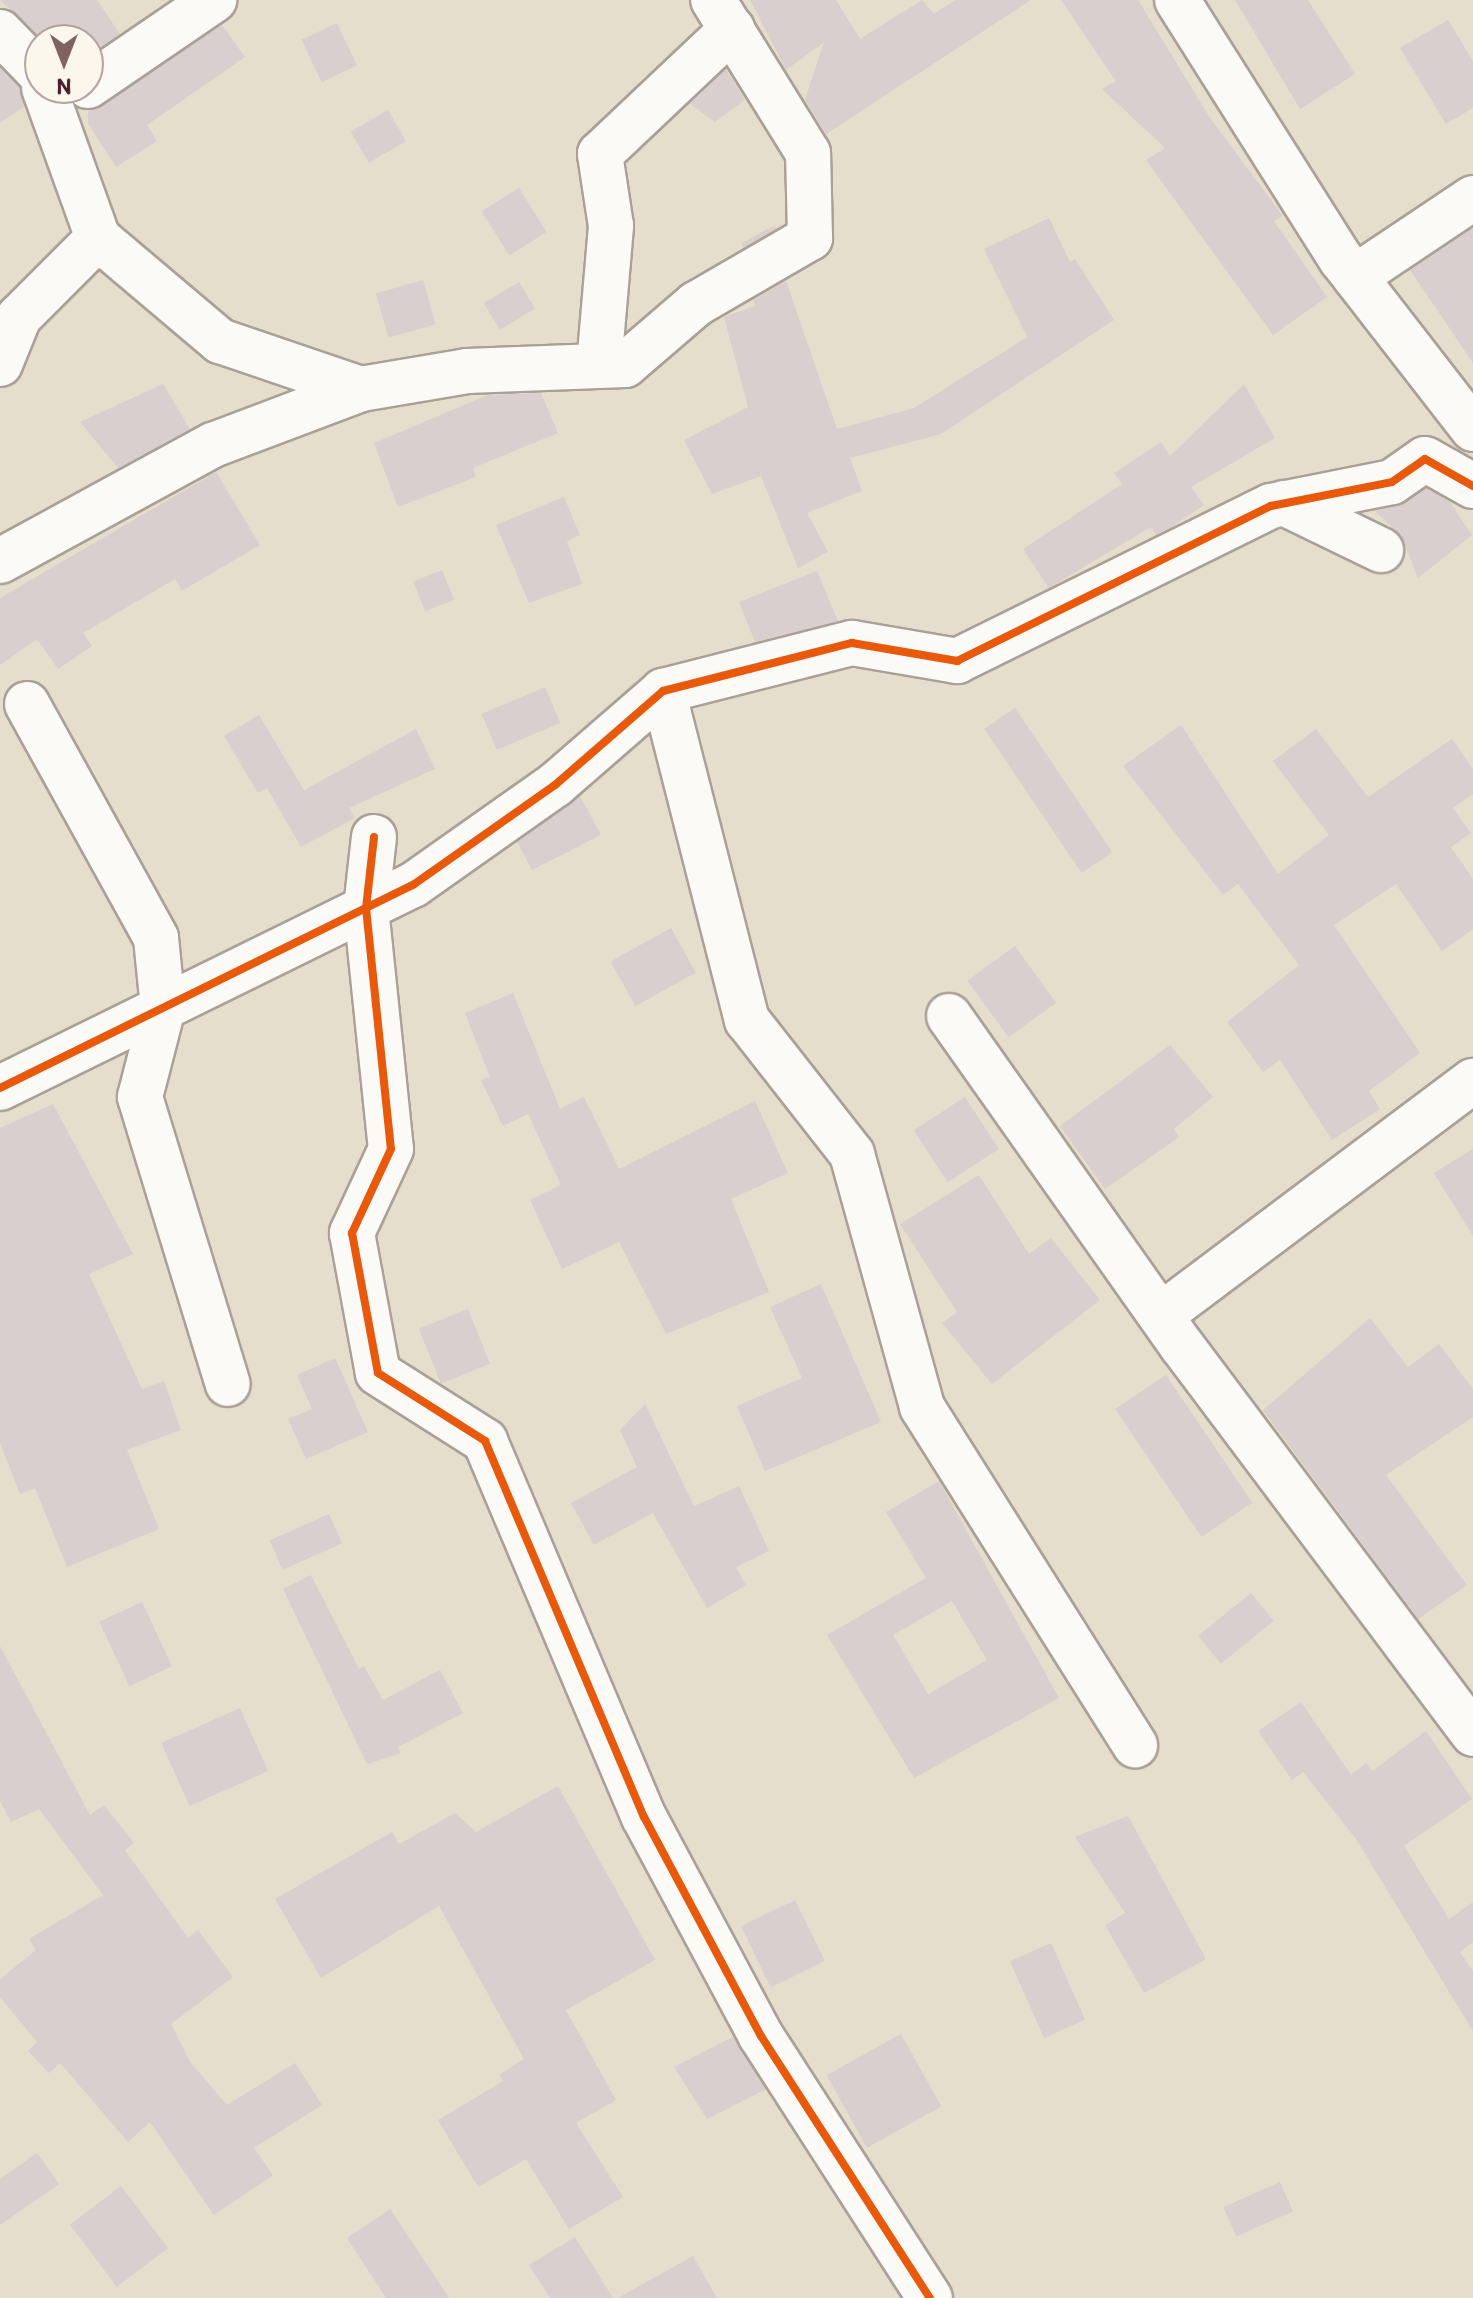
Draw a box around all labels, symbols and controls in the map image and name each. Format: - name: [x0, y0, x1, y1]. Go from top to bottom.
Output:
- north arrow: [24, 24, 104, 104]
- text: N: [57, 73, 71, 100]

